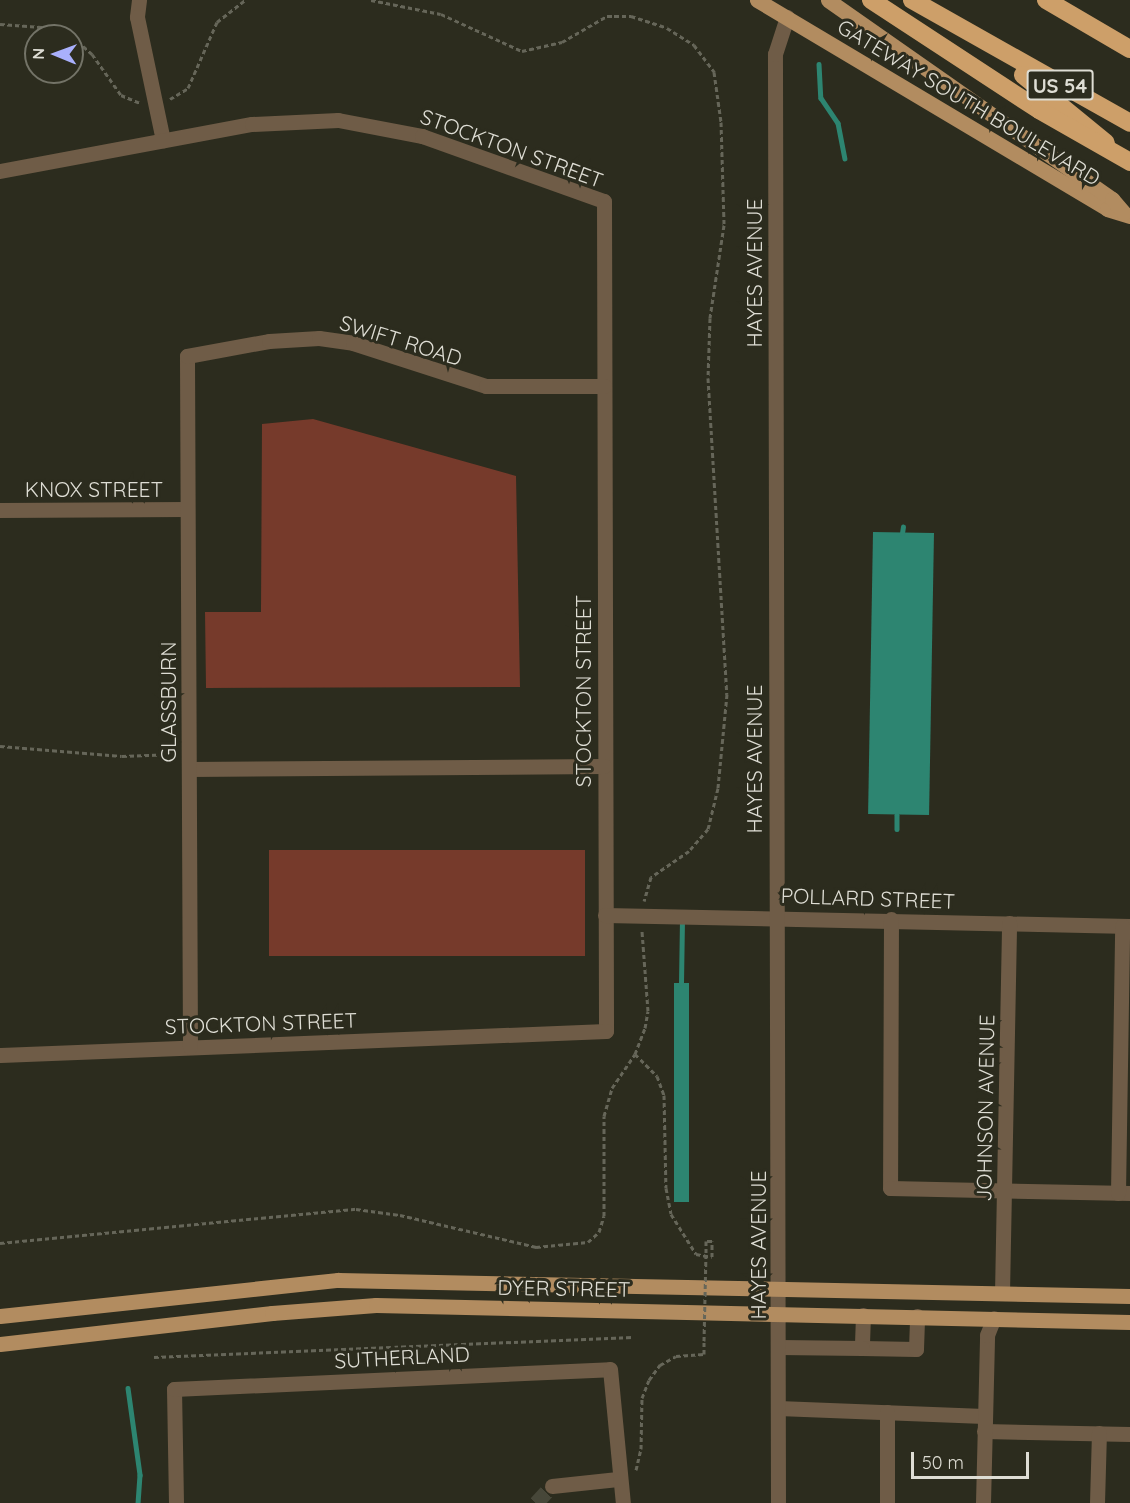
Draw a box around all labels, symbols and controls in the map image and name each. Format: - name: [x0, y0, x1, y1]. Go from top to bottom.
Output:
- street label: GATEWAY SOUTH BOULEVARD: [833, 13, 1105, 191]
- north arrow: [24, 24, 84, 84]
- text: N: [28, 48, 48, 60]
- road number: US 54: [1026, 68, 1094, 102]
- street label: STOCKTON STREET: [417, 103, 607, 193]
- street label: HAYES AVENUE: [741, 199, 767, 347]
- street label: SWIFT ROAD: [337, 309, 465, 371]
- street label: KNOX STREET: [25, 476, 163, 502]
- street label: STOCKTON STREET: [570, 595, 596, 787]
- street label: GLASSBURN: [155, 642, 181, 762]
- street label: HAYES AVENUE: [741, 685, 767, 833]
- street label: POLLARD STREET: [780, 882, 956, 914]
- street label: STOCKTON STREET: [164, 1007, 358, 1039]
- street label: JOHNSON AVENUE: [971, 1014, 999, 1202]
- street label: HAYES AVENUE: [745, 1171, 771, 1319]
- street label: DYER STREET: [497, 1274, 631, 1302]
- street label: SUTHERLAND: [334, 1341, 470, 1373]
- scale bar: [914, 1440, 1032, 1478]
- text: 50 m: [922, 1451, 964, 1474]

